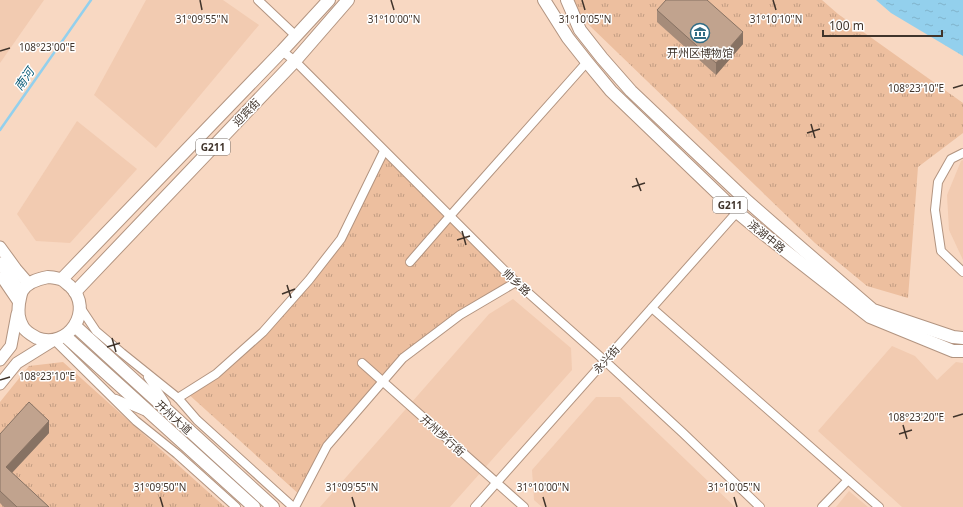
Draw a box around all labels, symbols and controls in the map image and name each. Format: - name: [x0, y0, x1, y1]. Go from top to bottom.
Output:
- text: 31°09'55"N: [176, 12, 228, 26]
- text: 31°10'00"N: [368, 12, 420, 26]
- text: 31°10'05"N: [559, 12, 611, 26]
- text: 31°10'10"N: [750, 12, 802, 26]
- scale bar: [823, 12, 942, 38]
- text: 100 m: [829, 17, 864, 34]
- museum icon: 开州区博物馆: [689, 22, 711, 44]
- text: 108°23'00"E: [19, 40, 75, 54]
- place label: 开州区博物馆: [667, 45, 733, 60]
- water label: 南河: [10, 63, 39, 94]
- text: 108°23'10"E: [888, 81, 944, 95]
- street label: 迎宾街: [229, 95, 263, 129]
- road number: G211: [196, 139, 230, 155]
- road number: G211: [713, 197, 747, 213]
- street label: 滨湖中路: [745, 216, 789, 256]
- street label: 帅乡路: [500, 265, 534, 299]
- street label: 永兴街: [589, 342, 623, 376]
- text: 108°23'10"E: [19, 369, 75, 383]
- street label: 开州大道: [153, 397, 195, 437]
- text: 108°23'20"E: [888, 410, 944, 424]
- street label: 开州步行街: [418, 411, 468, 459]
- text: 31°09'50"N: [134, 480, 186, 494]
- text: 31°09'55"N: [326, 480, 378, 494]
- text: 31°10'00"N: [517, 480, 569, 494]
- text: 31°10'05"N: [708, 480, 760, 494]

